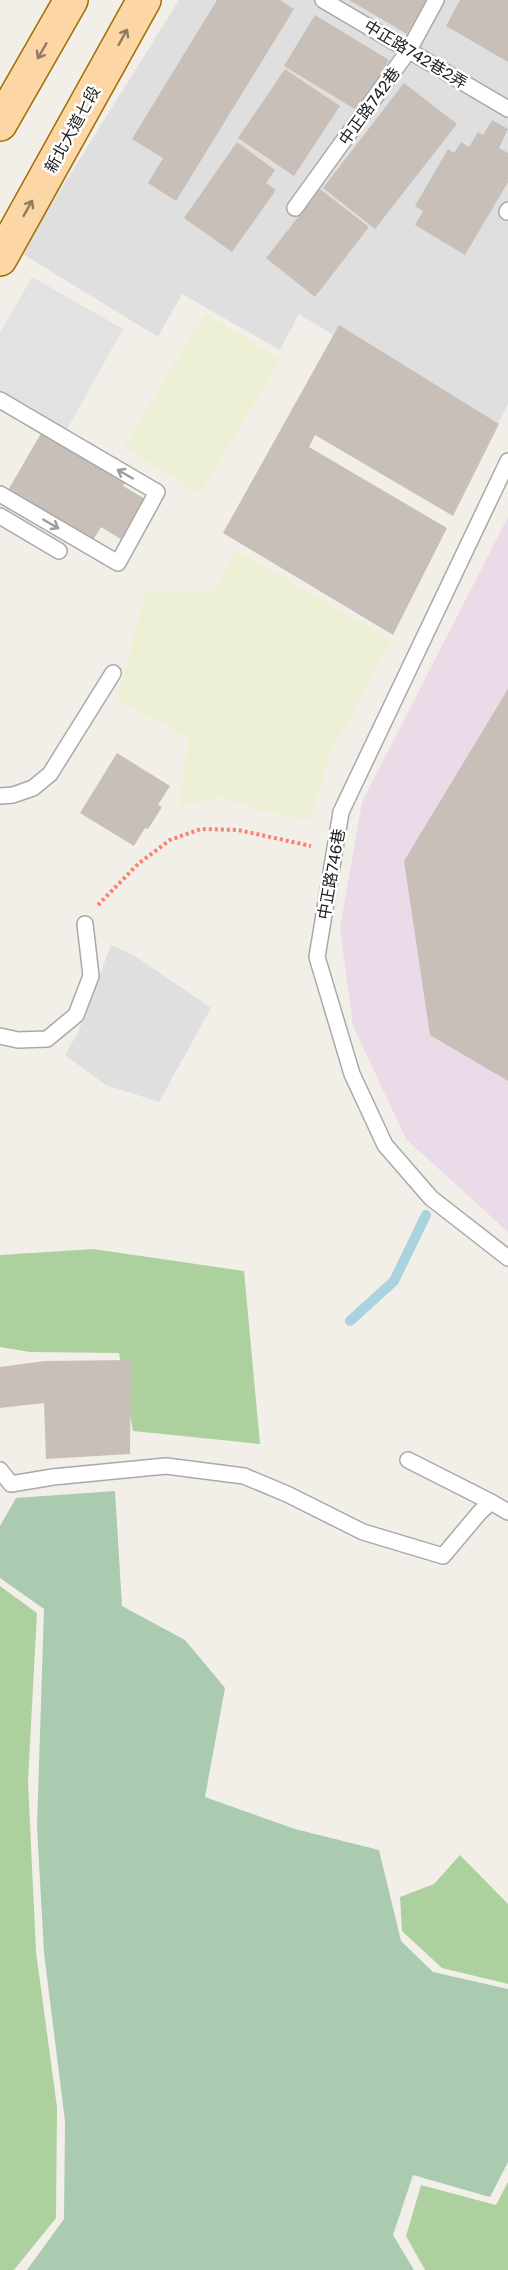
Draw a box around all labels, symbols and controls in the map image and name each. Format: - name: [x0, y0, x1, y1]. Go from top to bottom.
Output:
- street label: 中正路742巷2弄: [361, 15, 471, 93]
- one-way arrow: [117, 29, 129, 46]
- one-way arrow: [36, 42, 48, 59]
- street label: 中正路742巷: [334, 63, 404, 149]
- street label: 新北大道七段: [40, 82, 104, 176]
- one-way arrow: [23, 199, 35, 216]
- one-way arrow: [117, 467, 134, 479]
- one-way arrow: [42, 518, 59, 530]
- street label: 中正路746巷: [313, 827, 349, 921]

